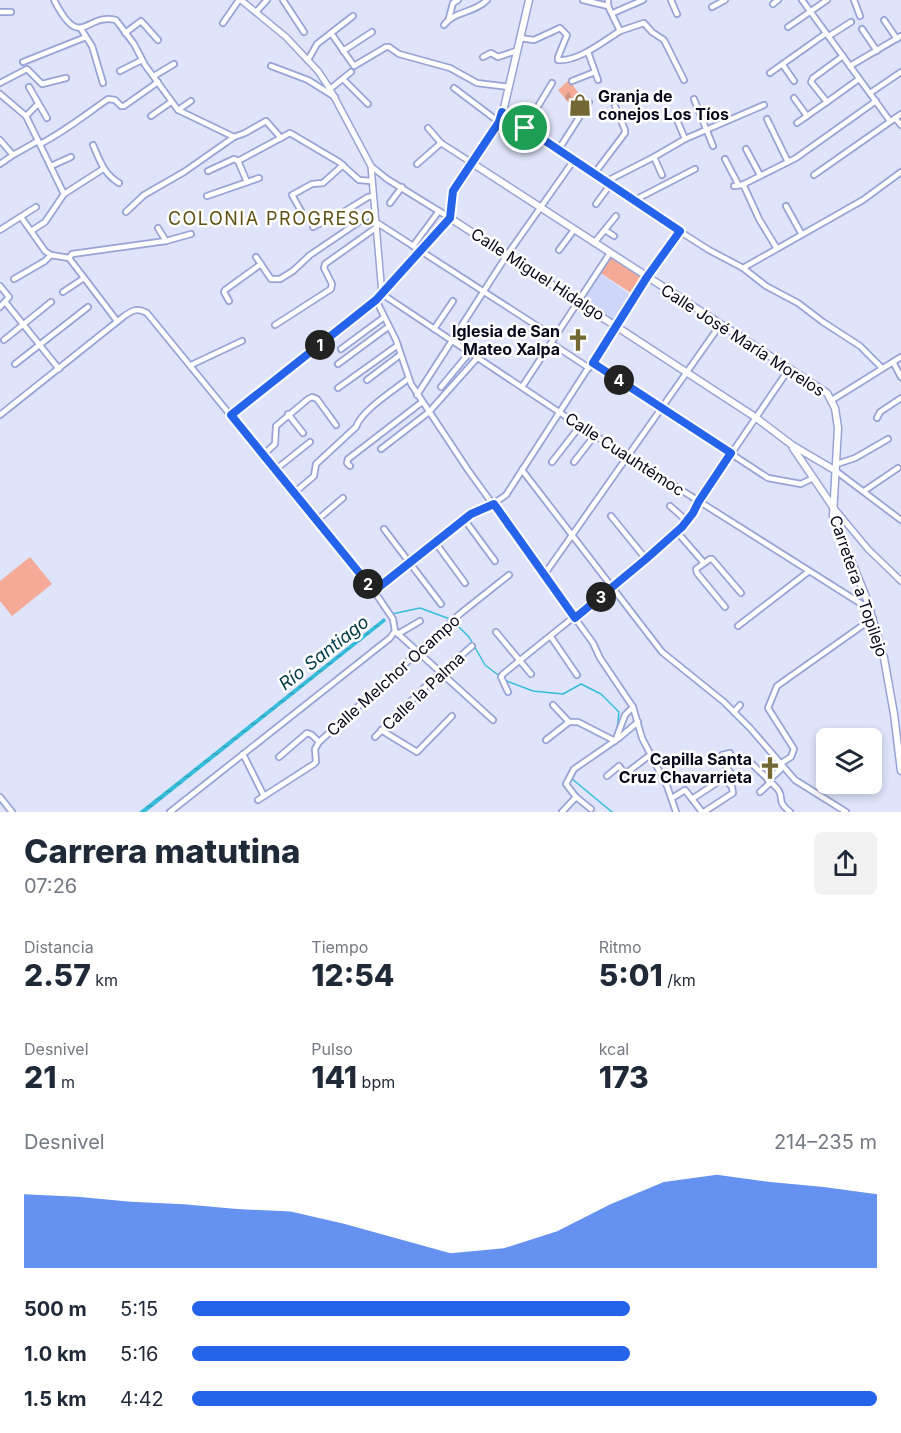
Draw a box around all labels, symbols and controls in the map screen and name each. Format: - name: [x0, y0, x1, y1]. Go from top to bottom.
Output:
- place label: Granja de conejos Los Tíos: [598, 86, 729, 124]
- shop icon: Granja de conejos Los Tíos: [567, 92, 593, 118]
- pin: [499, 102, 550, 153]
- icon: arrive: [508, 111, 541, 144]
- district label: COLONIA PROGRESO: [168, 208, 376, 229]
- street label: Calle Miguel Hidalgo: [467, 223, 609, 325]
- street label: Calle José María Morelos: [657, 279, 829, 401]
- place label: Iglesia de San Mateo Xalpa: [452, 321, 560, 359]
- church icon: Iglesia de San Mateo Xalpa: [565, 327, 591, 353]
- pin: 1: [305, 330, 335, 360]
- text: 1: [317, 335, 323, 355]
- pin: 4: [604, 365, 634, 395]
- text: 4: [614, 370, 624, 390]
- street label: Calle Cuauhtémoc: [561, 408, 689, 500]
- street label: Carretera a Topilejo: [825, 513, 893, 659]
- pin: 2: [353, 569, 383, 599]
- text: 2: [363, 574, 373, 594]
- pin: 3: [586, 582, 616, 612]
- text: 3: [596, 587, 606, 607]
- street label: Calle Melchor Ocampo: [322, 610, 464, 740]
- water label: Río Santiago: [275, 611, 373, 694]
- street label: Calle la Palma: [378, 648, 468, 734]
- map controls: [816, 728, 882, 794]
- button: layers: [816, 728, 882, 794]
- place label: Capilla Santa Cruz Chavarrieta: [619, 749, 752, 787]
- church icon: Capilla Santa Cruz Chavarrieta: [757, 755, 783, 781]
- text: Carrera matutina: [24, 831, 300, 871]
- button: share: [814, 832, 877, 895]
- text: 07:26: [24, 874, 77, 898]
- text: Distancia: [24, 937, 94, 957]
- text: Tiempo: [311, 937, 368, 957]
- text: Ritmo: [599, 937, 642, 957]
- text: 2.57: [24, 957, 91, 993]
- text: 12:54: [311, 957, 395, 993]
- text: 5:01: [599, 957, 663, 993]
- text: km: [91, 970, 118, 990]
- text: /km: [663, 970, 696, 990]
- text: Desnivel: [24, 1039, 89, 1059]
- text: Pulso: [311, 1039, 353, 1059]
- text: kcal: [599, 1039, 629, 1059]
- text: 21: [24, 1059, 56, 1095]
- text: 141: [311, 1059, 357, 1095]
- text: 173: [599, 1059, 649, 1095]
- text: m: [56, 1072, 75, 1092]
- text: bpm: [357, 1072, 395, 1092]
- text: Desnivel: [24, 1130, 105, 1154]
- text: 214–235 m: [774, 1130, 877, 1154]
- text: 500 m: [24, 1297, 87, 1321]
- text: 5:15: [120, 1297, 158, 1321]
- text: 1.0 km: [24, 1342, 87, 1366]
- text: 5:16: [120, 1342, 158, 1366]
- text: 1.5 km: [24, 1387, 87, 1411]
- text: 4:42: [120, 1387, 164, 1411]

